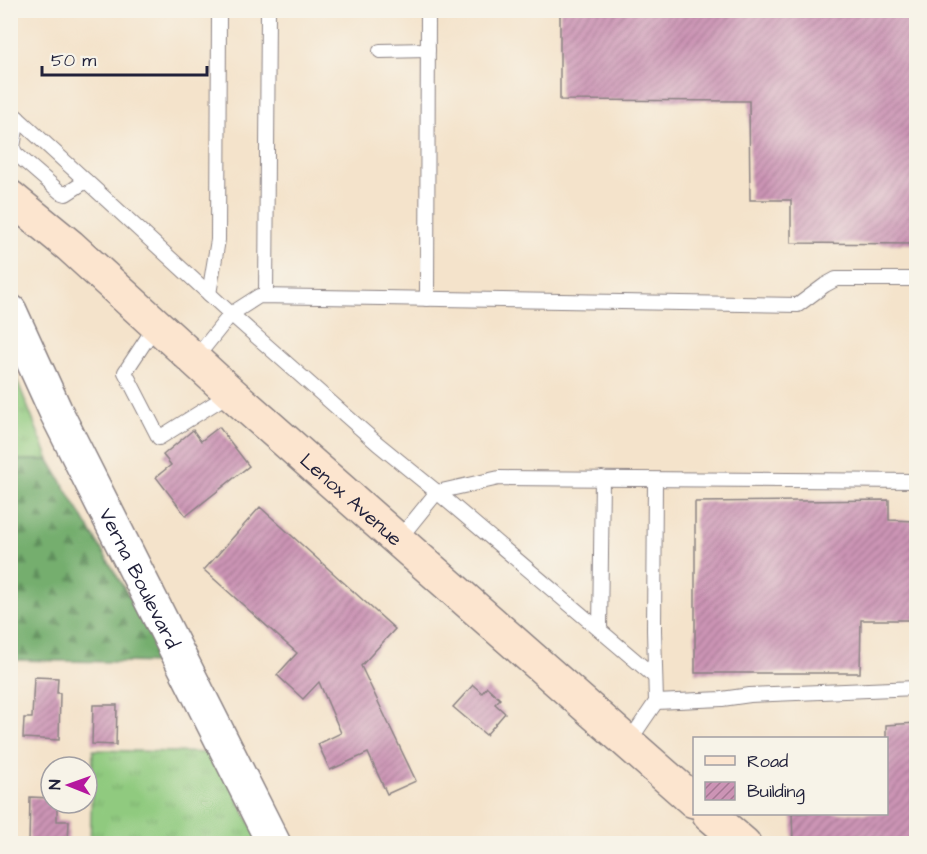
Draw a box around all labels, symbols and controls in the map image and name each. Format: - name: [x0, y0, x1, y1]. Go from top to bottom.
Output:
- scale bar: [42, 39, 207, 77]
- text: 50 m: [51, 48, 96, 73]
- street label: Lenox Avenue: [293, 447, 408, 553]
- street label: Verna Boulevard: [92, 503, 186, 654]
- legend: [693, 737, 888, 815]
- text: Road: [747, 749, 788, 774]
- north arrow: [39, 755, 99, 815]
- text: Building: [747, 779, 805, 805]
- text: N: [44, 780, 66, 790]

